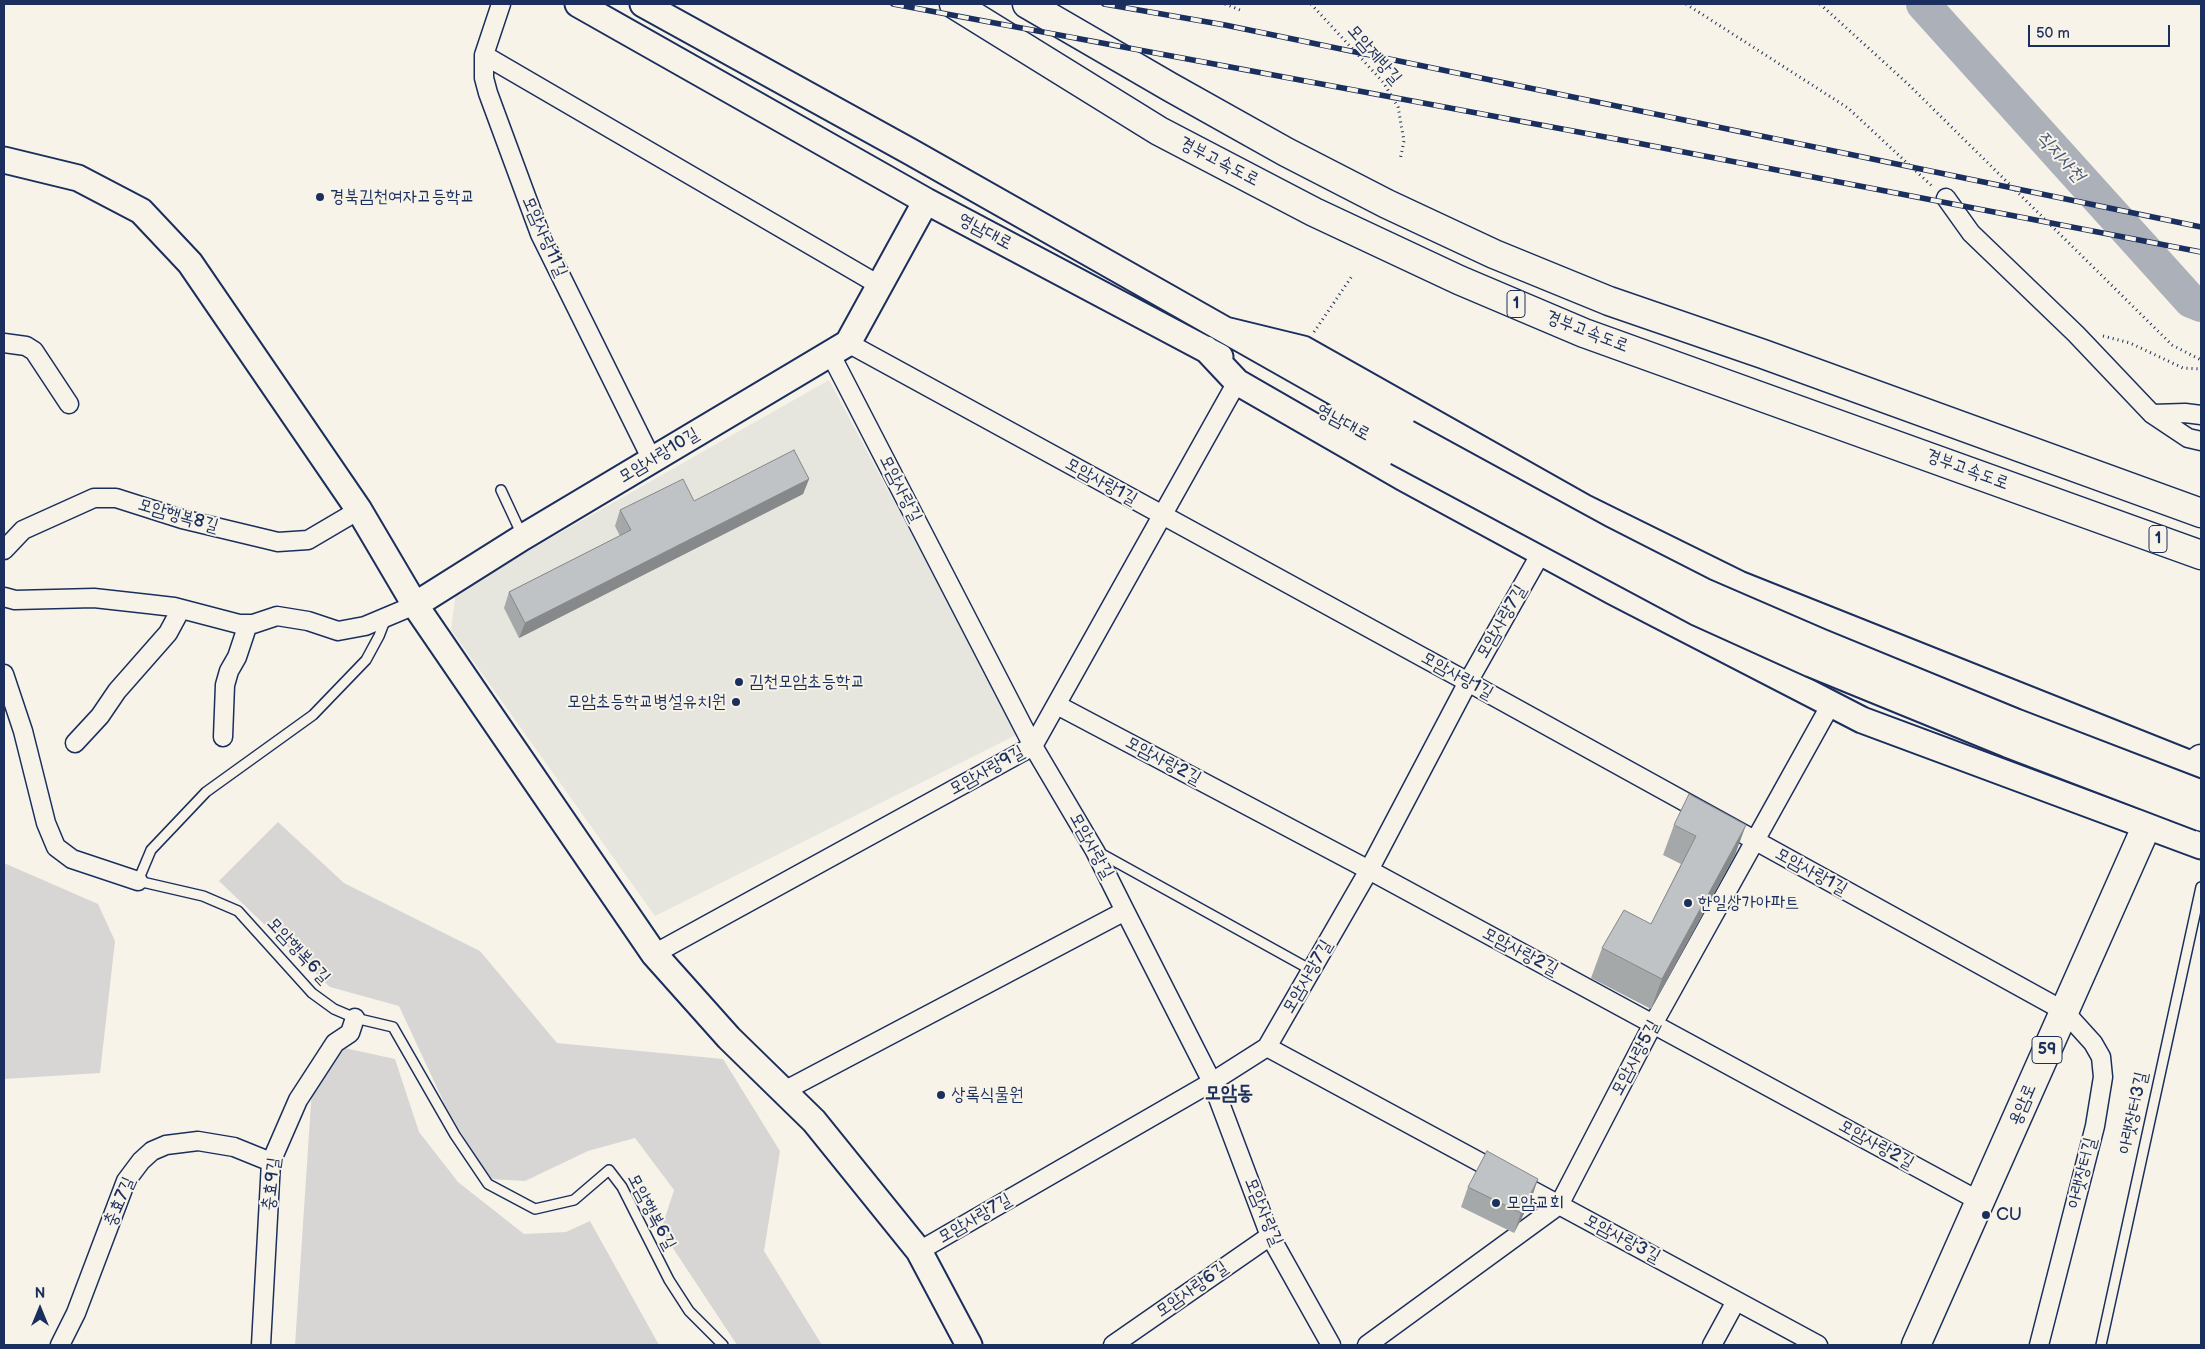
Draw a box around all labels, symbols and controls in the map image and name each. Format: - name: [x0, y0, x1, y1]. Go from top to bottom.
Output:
- scale bar: [2030, 15, 2172, 47]
- street label: 모암제방길: [1342, 21, 1406, 89]
- text: 50 m: [2036, 24, 2070, 43]
- water label: 직지사천: [2031, 127, 2089, 187]
- street label: 경부고속도로: [1175, 133, 1263, 191]
- place label: 경북김천여자고등학교: [330, 186, 475, 208]
- marker: 경북김천여자고등학교: [314, 191, 326, 203]
- street label: 모암사랑11길: [517, 193, 571, 281]
- street label: 영남대로: [954, 209, 1016, 255]
- road number: 1: [1507, 290, 1525, 318]
- street label: 경부고속도로: [1543, 306, 1631, 358]
- street label: 영남대로: [1312, 400, 1374, 446]
- street label: 모암사랑10길: [615, 424, 703, 488]
- street label: 경부고속도로: [1922, 445, 2012, 495]
- street label: 모암사랑길: [874, 452, 926, 526]
- street label: 모암사랑1길: [1061, 453, 1141, 511]
- street label: 모암행복8길: [135, 494, 221, 538]
- road number: 1: [2149, 526, 2167, 552]
- street label: 모암사랑7길: [1472, 581, 1532, 663]
- street label: 모암사랑1길: [1417, 647, 1497, 705]
- place label: 김천모암초등학교: [749, 671, 865, 693]
- marker: 김천모암초등학교: [733, 676, 745, 688]
- place label: 모암초등학교병설유치원: [567, 691, 726, 713]
- marker: 모암초등학교병설유치원: [730, 696, 742, 708]
- street label: 모암사랑2길: [1121, 732, 1205, 790]
- street label: 모암사랑9길: [946, 741, 1028, 801]
- street label: 모암사랑길: [1064, 809, 1118, 883]
- street label: 모암사랑1길: [1771, 843, 1851, 901]
- place label: 한일상가아파트: [1698, 892, 1799, 914]
- marker: 한일상가아파트: [1682, 897, 1694, 909]
- street label: 모암행복6길: [262, 913, 334, 989]
- street label: 모암사랑2길: [1478, 923, 1562, 981]
- street label: 모암사랑7길: [1278, 936, 1338, 1018]
- street label: 모암사랑5길: [1607, 1016, 1665, 1100]
- road number: 59: [2032, 1036, 2062, 1064]
- street label: 아랫장터3길: [2115, 1070, 2153, 1156]
- street label: 용암로: [2005, 1081, 2041, 1129]
- district label: 모암동: [1205, 1082, 1253, 1106]
- place label: 상록식물원: [951, 1084, 1023, 1106]
- marker: 상록식물원: [935, 1089, 947, 1101]
- street label: 모암사랑2길: [1834, 1115, 1918, 1175]
- street label: 아랫장터길: [2064, 1135, 2102, 1211]
- street label: 충효9길: [258, 1156, 286, 1212]
- street label: 모암행복6길: [622, 1170, 680, 1254]
- street label: 충효7길: [99, 1174, 141, 1230]
- street label: 모암사랑길: [1239, 1174, 1287, 1250]
- street label: 모암사랑7길: [934, 1189, 1016, 1249]
- place label: 모암교회: [1506, 1192, 1564, 1214]
- marker: 모암교회: [1490, 1197, 1502, 1209]
- place label: CU: [1996, 1204, 2022, 1226]
- marker: CU: [1980, 1209, 1992, 1221]
- street label: 모암사랑3길: [1580, 1210, 1664, 1268]
- street label: 모암사랑6길: [1152, 1257, 1232, 1323]
- north arrow: [15, 1284, 65, 1334]
- text: N: [35, 1285, 45, 1302]

